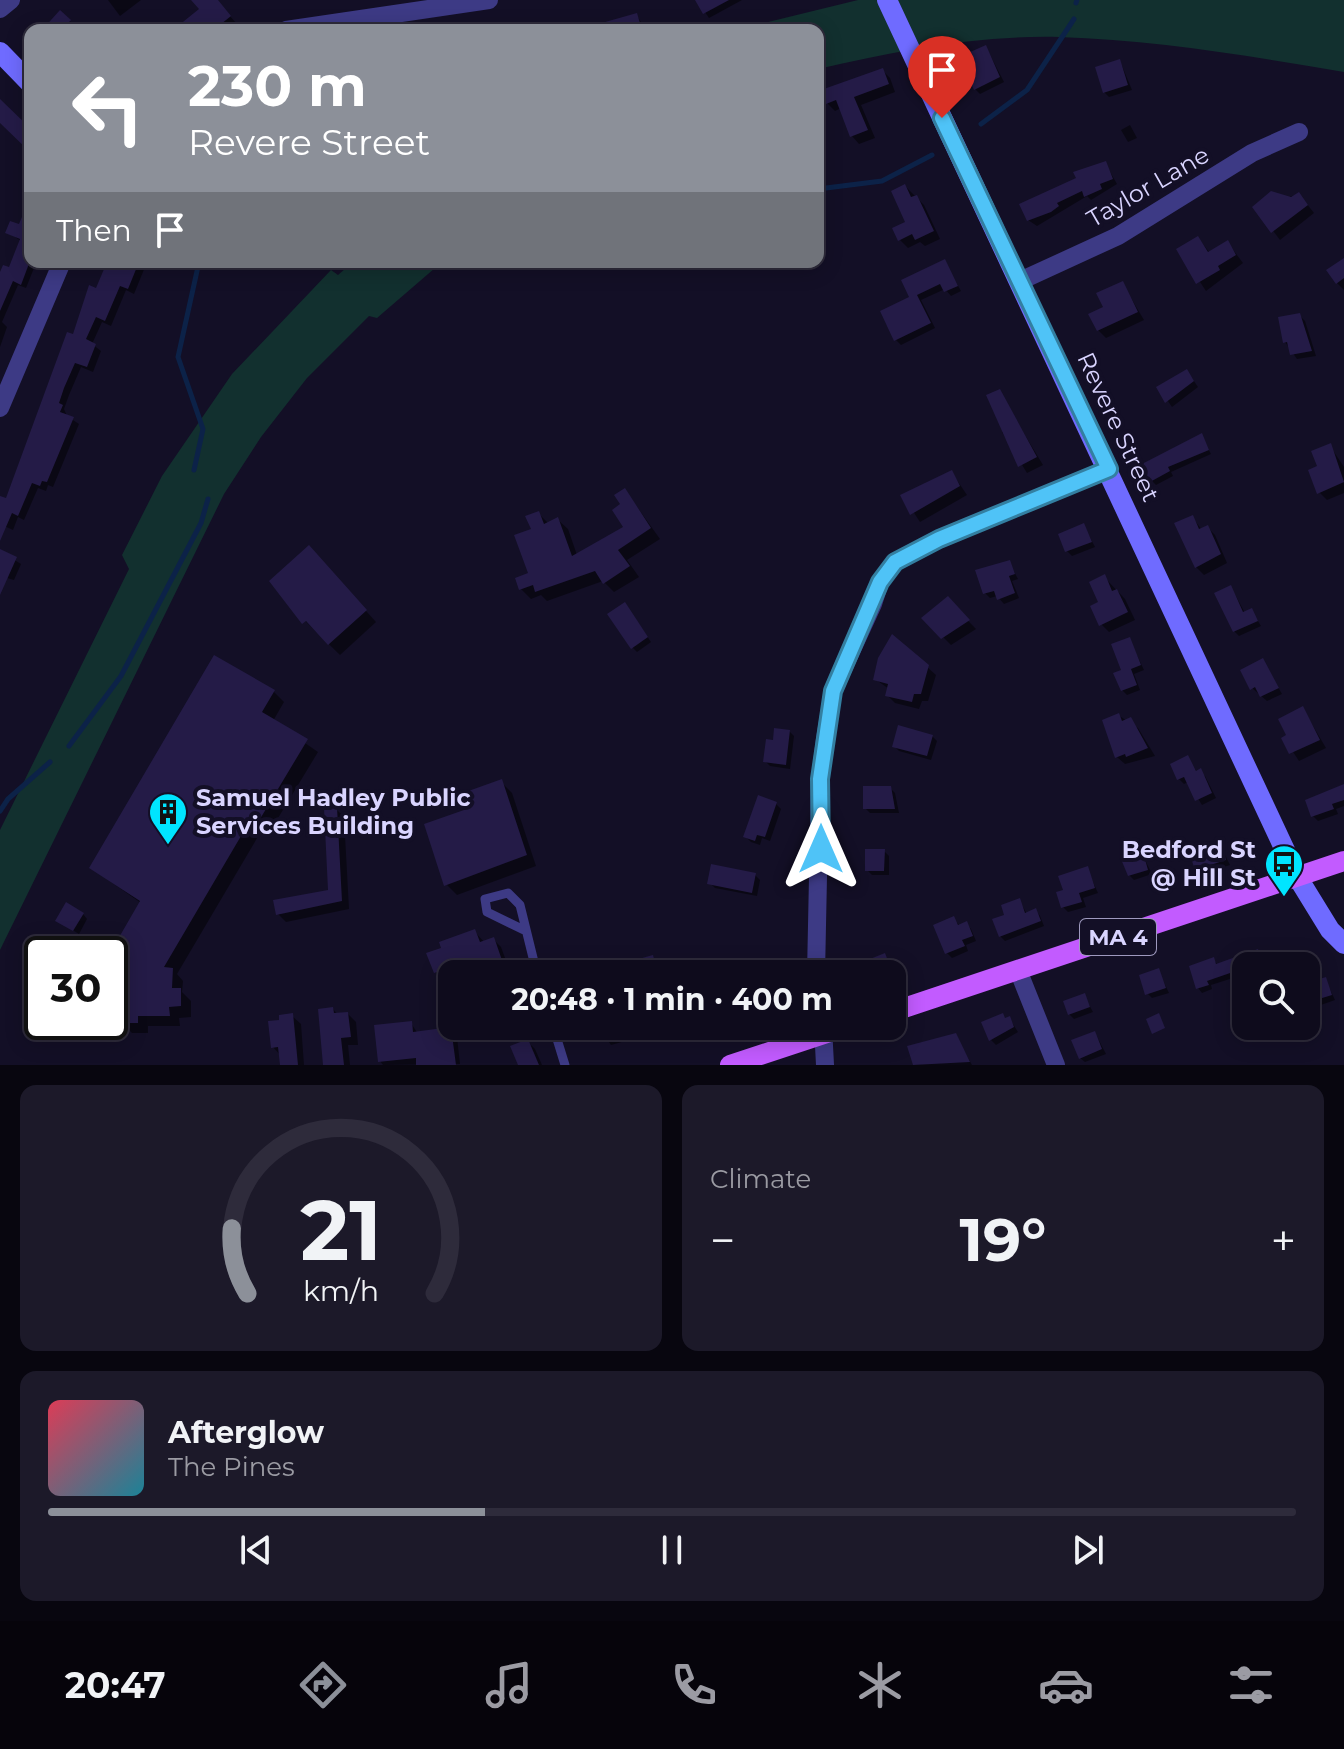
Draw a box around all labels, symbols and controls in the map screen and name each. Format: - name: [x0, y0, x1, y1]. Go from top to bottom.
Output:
- pin: [908, 36, 976, 118]
- icon: arrive: [920, 48, 964, 92]
- text: 230 m: [188, 52, 367, 120]
- icon: left: [56, 56, 160, 160]
- text: Revere Street: [188, 120, 430, 164]
- street label: Taylor Lane: [1082, 140, 1214, 233]
- icon: arrive: [148, 208, 192, 252]
- text: Then: [56, 212, 132, 249]
- street label: Revere Street: [1071, 348, 1166, 506]
- place label: Samuel Hadley Public Services Building: [196, 783, 471, 840]
- building icon: Samuel Hadley Public Services Building: [147, 791, 189, 846]
- position arrow: [779, 807, 863, 891]
- place label: Bedford St @ Hill St: [1122, 835, 1257, 892]
- bus stop icon: Bedford St @ Hill St: [1263, 843, 1305, 898]
- road number: MA 4: [1080, 919, 1156, 955]
- speed limit sign: 30: [24, 936, 128, 1040]
- map controls: [1232, 952, 1320, 1040]
- button: search: [1232, 952, 1320, 1040]
- text: 20:48 · 1 min · 400 m: [511, 981, 833, 1018]
- text: Climate: [710, 1163, 811, 1195]
- text: 21: [300, 1179, 382, 1281]
- text: 19°: [960, 1203, 1046, 1276]
- text: −: [710, 1213, 735, 1267]
- text: +: [1271, 1213, 1296, 1267]
- text: km/h: [303, 1273, 379, 1308]
- text: Afterglow: [168, 1414, 324, 1451]
- text: The Pines: [168, 1451, 295, 1483]
- icon: previous: [234, 1528, 278, 1572]
- icon: pause: [650, 1528, 694, 1572]
- icon: next: [1066, 1528, 1110, 1572]
- icon: directions: [295, 1657, 351, 1713]
- icon: music: [481, 1657, 537, 1713]
- icon: phone: [666, 1657, 722, 1713]
- icon: climate: [852, 1657, 908, 1713]
- icon: car: [1038, 1657, 1094, 1713]
- icon: filters: [1223, 1657, 1279, 1713]
- text: 20:47: [65, 1663, 166, 1707]

